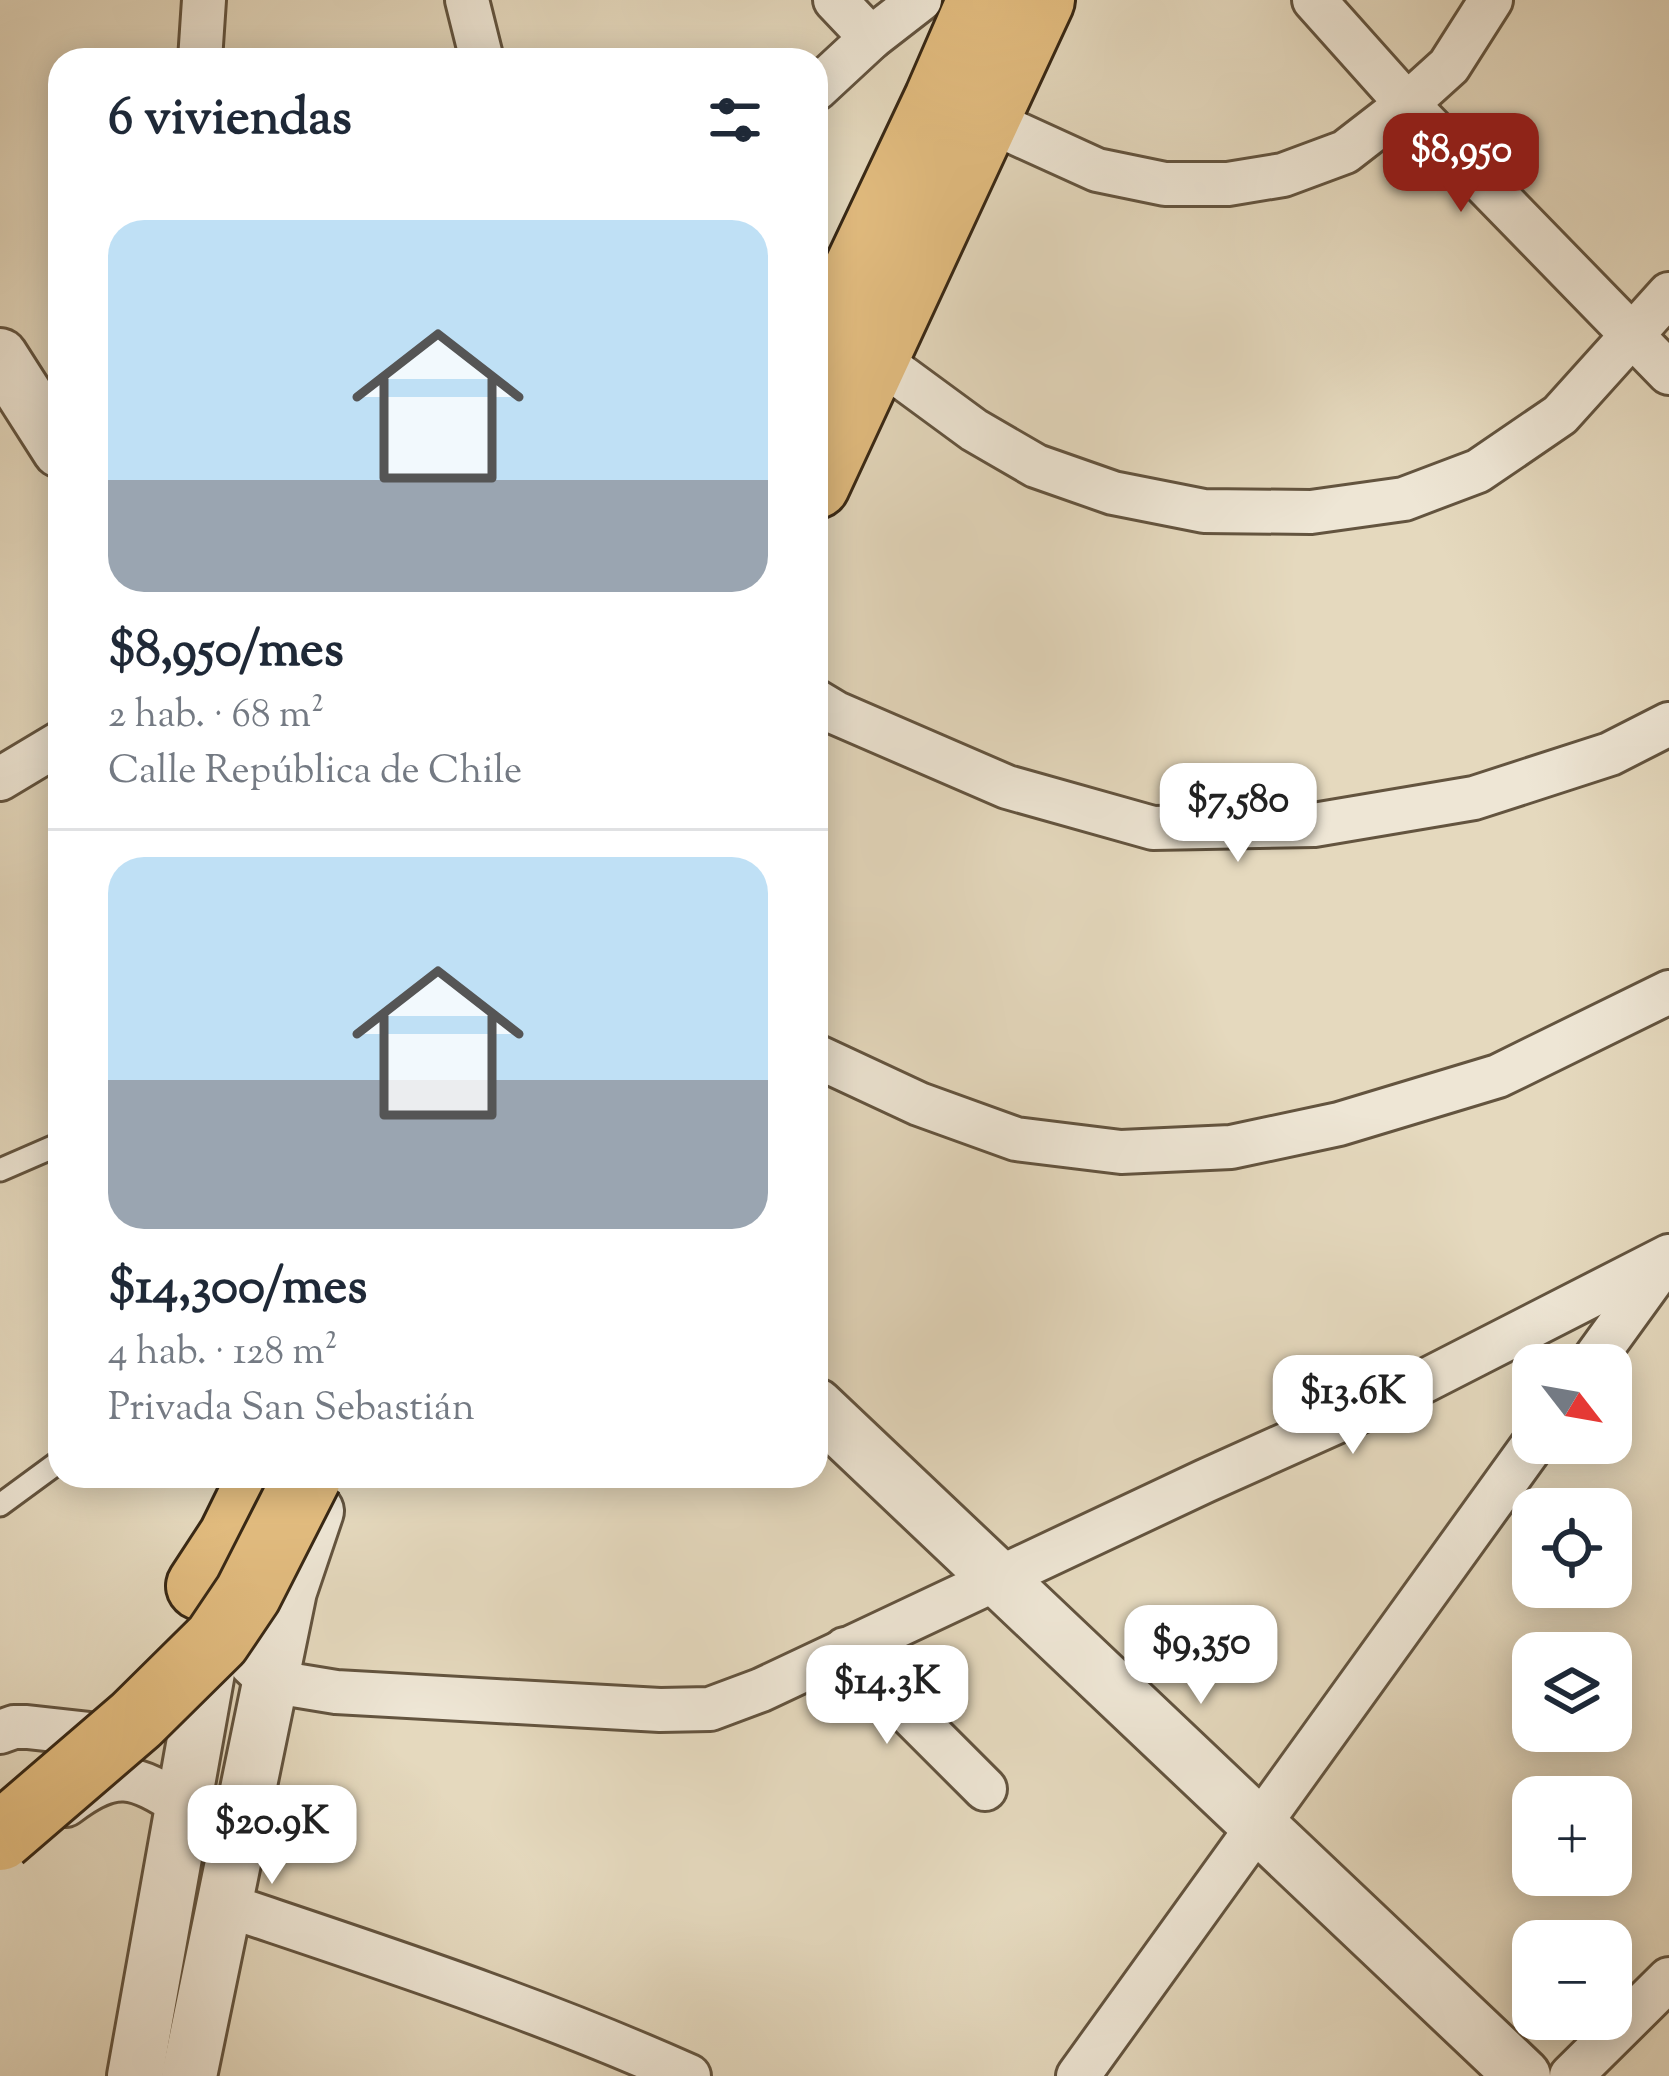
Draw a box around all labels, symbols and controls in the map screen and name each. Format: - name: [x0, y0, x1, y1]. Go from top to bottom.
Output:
- text: 6 viviendas: [108, 84, 352, 157]
- icon: filters: [702, 87, 768, 153]
- pin: $8,950: [1363, 113, 1559, 215]
- text: $8,950: [1410, 124, 1512, 180]
- icon: home: [330, 298, 546, 514]
- text: $8,950/mes: [108, 616, 344, 689]
- text: 2 hab. · 68 m²: [108, 689, 324, 745]
- text: Calle República de Chile: [108, 745, 522, 801]
- pin: $7,580: [1140, 763, 1336, 865]
- text: $7,580: [1187, 774, 1289, 830]
- icon: home: [330, 935, 546, 1151]
- text: $14,300/mes: [108, 1253, 367, 1326]
- text: 4 hab. · 128 m²: [108, 1326, 338, 1382]
- north arrow: [1512, 1344, 1632, 1464]
- map controls: [1512, 1344, 1632, 2040]
- pin: $13.6K: [1255, 1355, 1451, 1457]
- text: $13.6K: [1300, 1366, 1406, 1422]
- text: Privada San Sebastián: [108, 1382, 475, 1438]
- button: locate: [1512, 1488, 1632, 1608]
- pin: $9,350: [1103, 1605, 1299, 1707]
- text: $9,350: [1151, 1616, 1251, 1672]
- button: layers: [1512, 1632, 1632, 1752]
- pin: $14.3K: [789, 1645, 985, 1747]
- text: $14.3K: [833, 1656, 941, 1712]
- button: +: [1512, 1776, 1632, 1896]
- pin: $20.9K: [174, 1785, 370, 1887]
- text: $20.9K: [215, 1796, 329, 1852]
- button: −: [1512, 1920, 1632, 2040]

